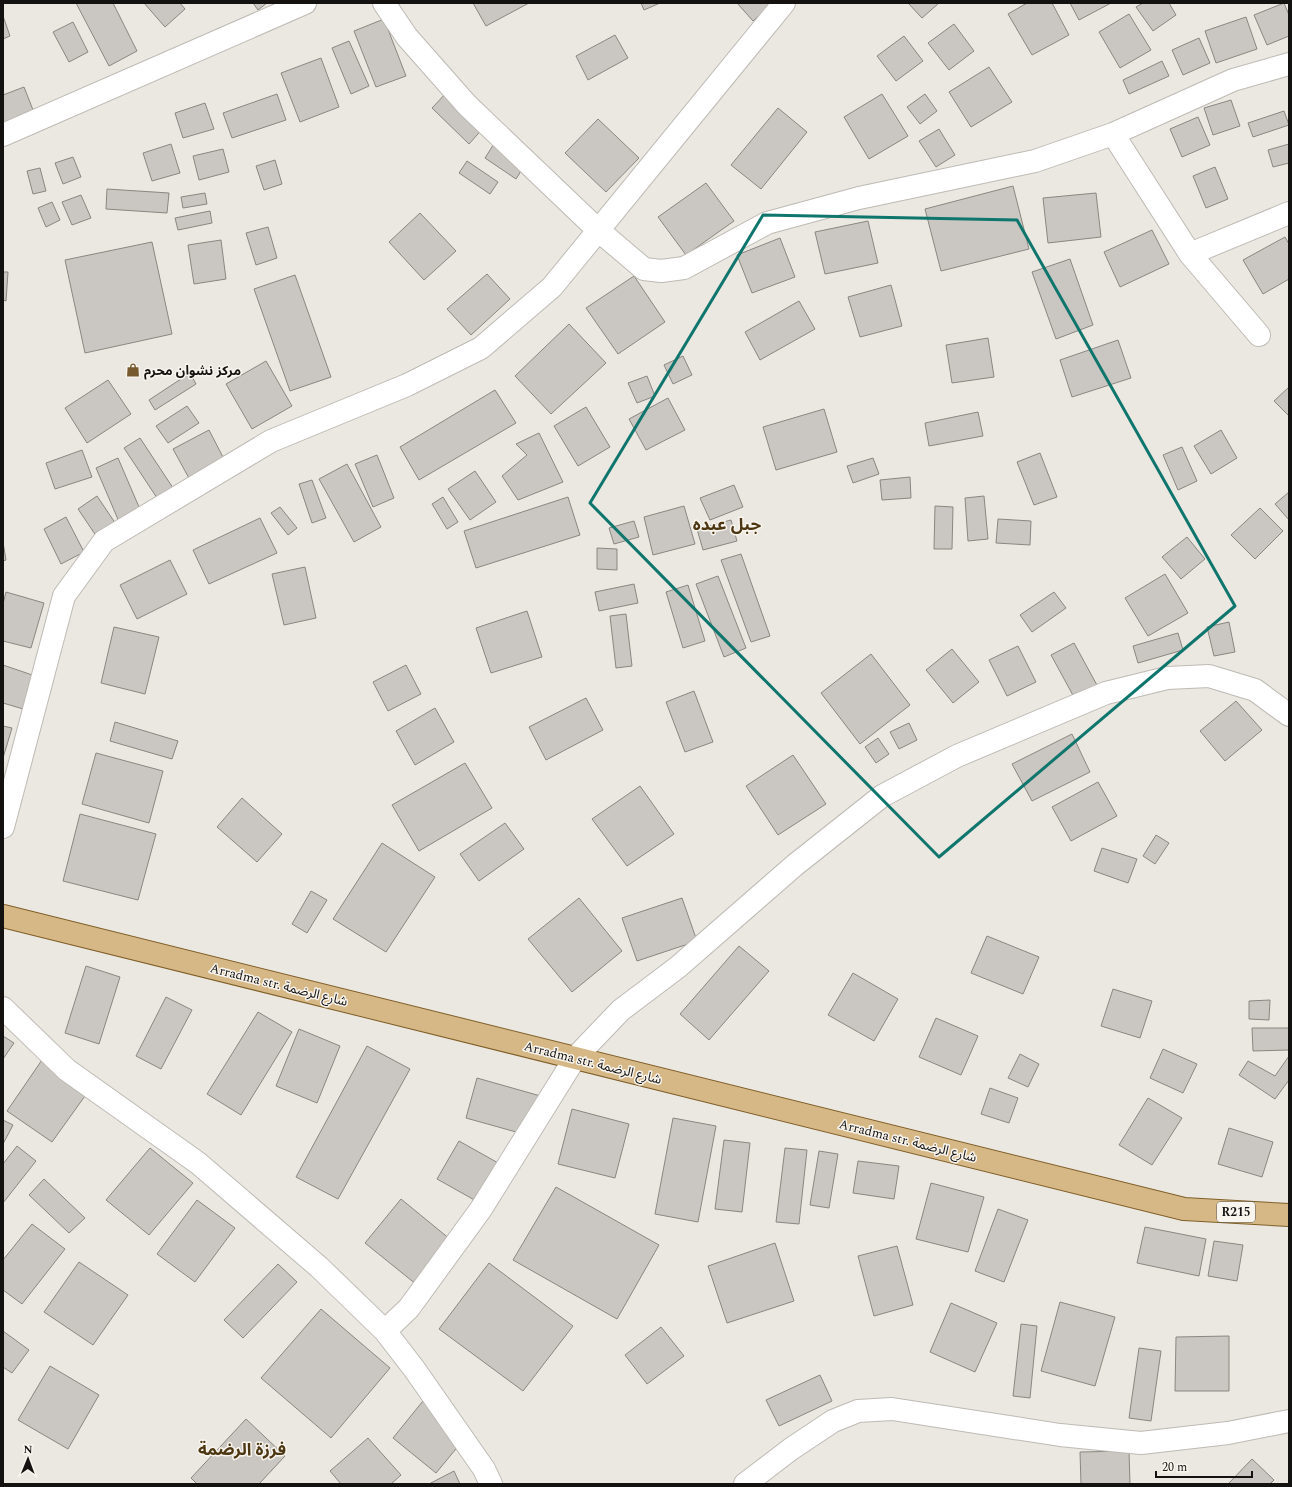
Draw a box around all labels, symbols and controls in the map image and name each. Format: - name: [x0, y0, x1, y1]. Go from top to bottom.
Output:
- place label: مركز نشوان محرم: [144, 361, 241, 381]
- shop icon: مركز نشوان محرم: [125, 362, 141, 378]
- district label: جبل عبده: [693, 512, 762, 538]
- street label: Arradma str. شارع الرضمة: [208, 958, 350, 1012]
- street label: Arradma str. شارع الرضمة: [522, 1036, 664, 1090]
- street label: Arradma str. شارع الرضمة: [837, 1114, 979, 1168]
- road number: R215: [1217, 1202, 1255, 1222]
- district label: فرزة الرضمة: [198, 1437, 286, 1463]
- north arrow: [8, 1439, 48, 1479]
- text: N: [24, 1441, 33, 1458]
- scale bar: [1156, 1453, 1252, 1479]
- text: 20 m: [1162, 1458, 1187, 1477]

